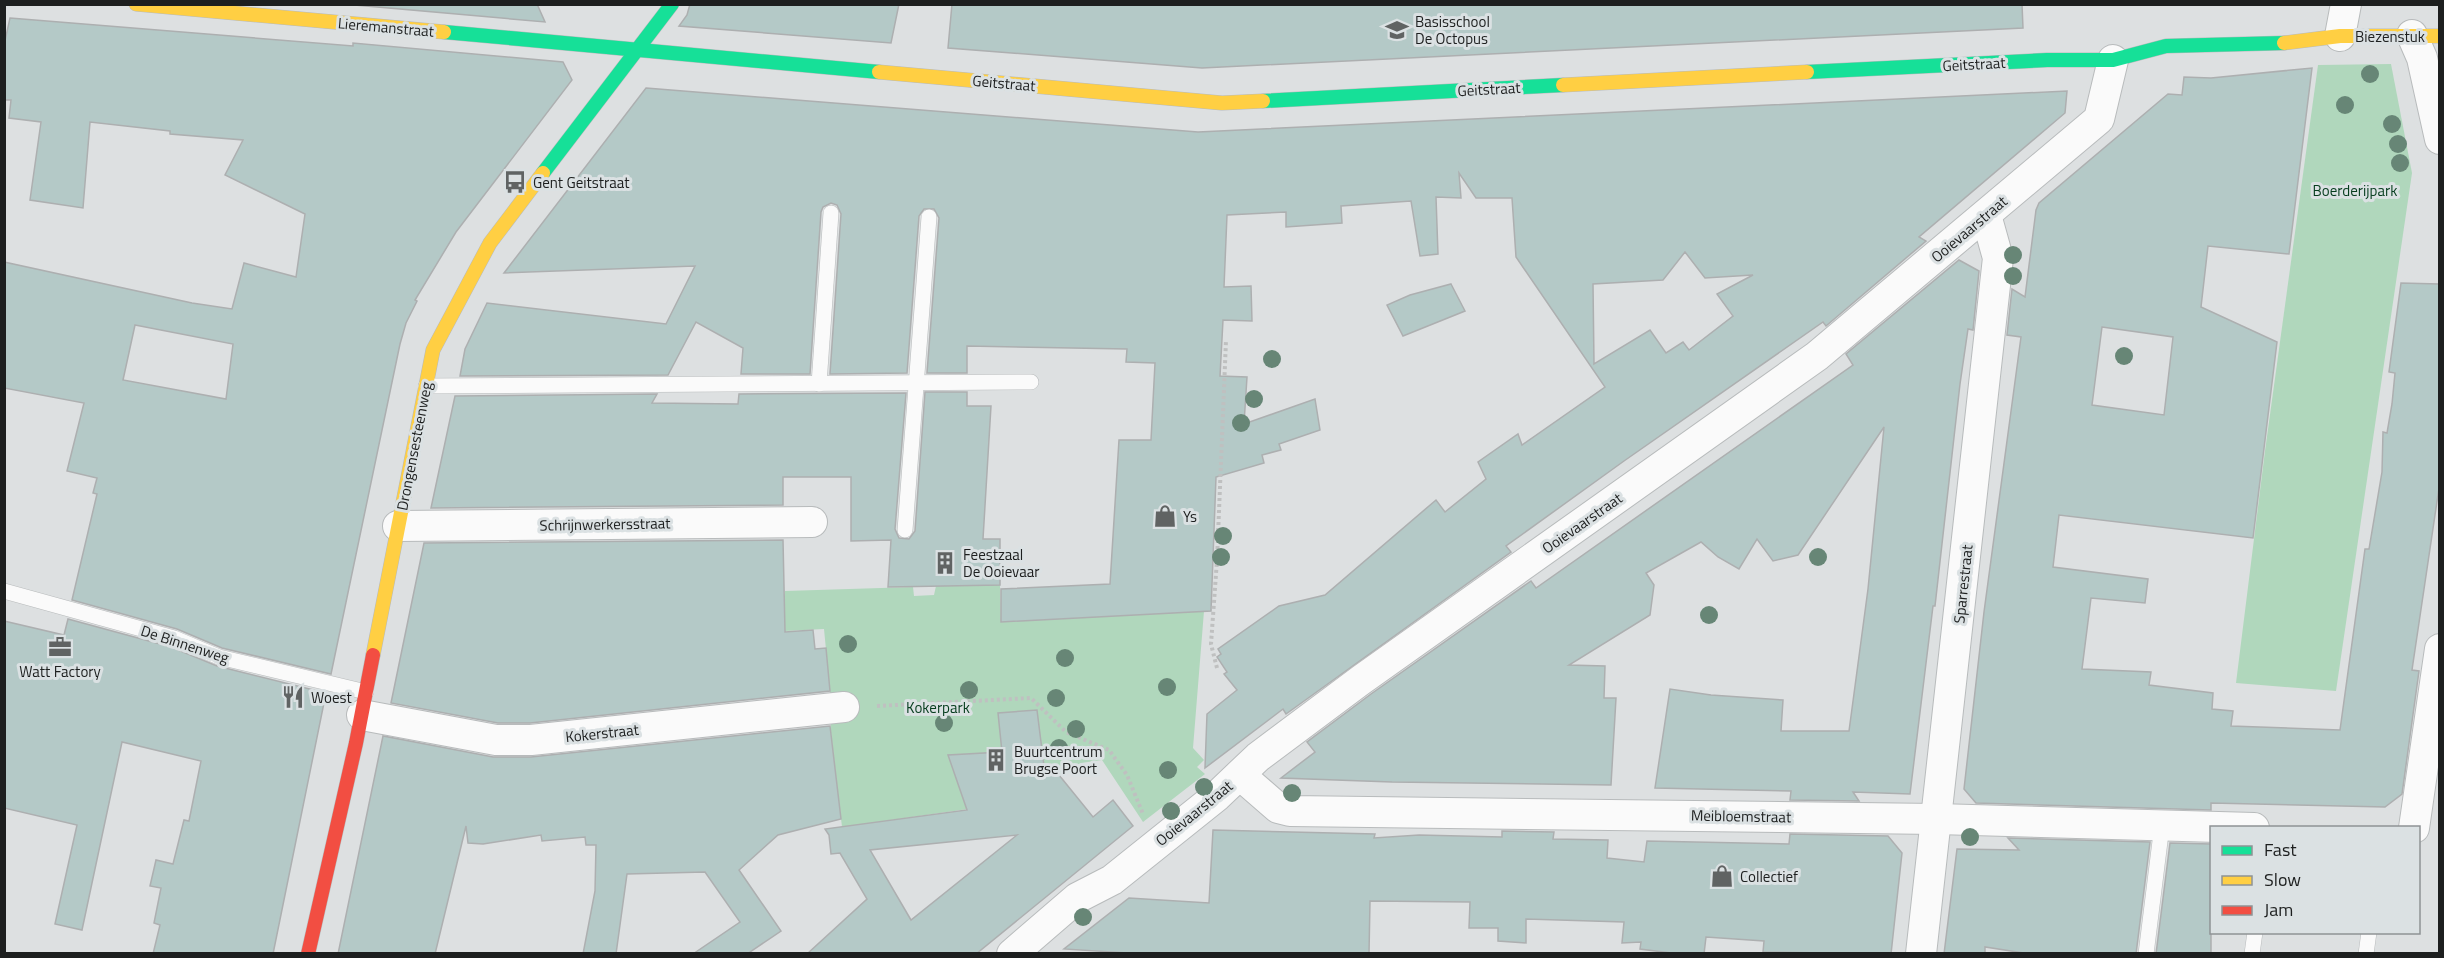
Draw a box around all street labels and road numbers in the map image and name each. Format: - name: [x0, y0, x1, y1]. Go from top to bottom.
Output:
- street label: Lieremanstraat: [337, 11, 436, 43]
- street label: Biezenstuk: [2355, 25, 2425, 48]
- street label: Geitstraat: [1942, 51, 2007, 77]
- street label: Geitstraat: [972, 69, 1037, 97]
- street label: Geitstraat: [1457, 76, 1522, 102]
- street label: Ooievaarstraat: [1926, 190, 2013, 268]
- street label: Drongensesteenweg: [390, 379, 438, 512]
- street label: Ooievaarstraat: [1537, 486, 1628, 559]
- street label: Schrijnwerkersstraat: [539, 511, 671, 537]
- street label: Sparrestraat: [1947, 543, 1979, 625]
- street label: De Binnenweg: [138, 619, 232, 669]
- street label: Kokerstraat: [564, 718, 641, 748]
- street label: Ooievaarstraat: [1150, 774, 1238, 851]
- street label: Meibloemstraat: [1691, 804, 1792, 828]

